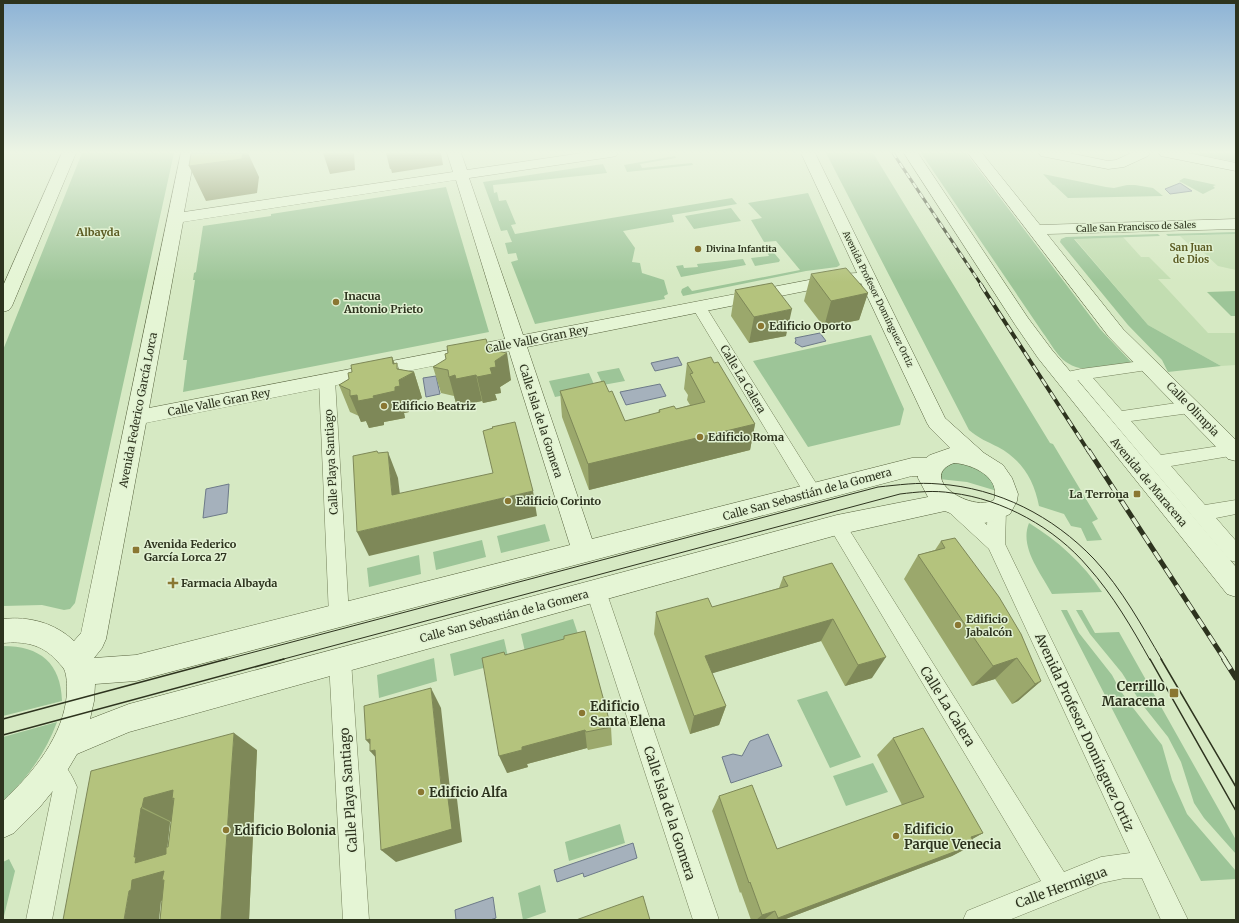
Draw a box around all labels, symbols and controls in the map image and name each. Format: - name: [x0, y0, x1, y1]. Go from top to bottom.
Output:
- street label: Calle San Francisco de Sales: [1076, 219, 1197, 234]
- district label: Albayda: [75, 225, 120, 239]
- street label: Avenida Profesor Domínguez Ortiz: [840, 228, 916, 369]
- district label: San Juan de Dios: [1169, 241, 1213, 266]
- place label: Divina Infantita: [706, 243, 777, 254]
- marker: Divina Infantita: [693, 244, 703, 254]
- place label: Inacua Antonio Prieto: [343, 289, 424, 316]
- marker: Inacua Antonio Prieto: [331, 297, 341, 307]
- place label: Edificio Oporto: [769, 319, 852, 333]
- marker: Edificio Oporto: [756, 321, 766, 331]
- street label: Calle Valle Gran Rey: [484, 322, 590, 356]
- street label: Avenida Federico García Lorca: [116, 331, 160, 490]
- street label: Calle La Calera: [717, 342, 769, 416]
- street label: Calle Isla de la Gomera: [516, 362, 566, 480]
- street label: Calle Olimpia: [1164, 379, 1222, 439]
- street label: Calle Valle Gran Rey: [166, 385, 272, 419]
- place label: Edificio Beatriz: [392, 399, 476, 413]
- marker: Edificio Beatriz: [379, 401, 389, 411]
- street label: Calle Playa Santiago: [321, 408, 341, 515]
- place label: Edificio Roma: [708, 430, 784, 444]
- marker: Edificio Roma: [695, 432, 705, 442]
- street label: Avenida de Maracena: [1107, 434, 1190, 529]
- street label: Calle San Sebastián de la Gomera: [721, 465, 893, 523]
- place label: La Terrona: [1069, 487, 1129, 501]
- marker: La Terrona: [1132, 489, 1142, 499]
- place label: Edificio Corinto: [516, 494, 601, 508]
- marker: Edificio Corinto: [503, 496, 513, 506]
- place label: Avenida Federico García Lorca 27: [143, 537, 237, 564]
- marker: Avenida Federico García Lorca 27: [131, 545, 141, 555]
- place label: Farmacia Albayda: [181, 576, 278, 590]
- marker: Farmacia Albayda: [168, 578, 178, 588]
- street label: Calle San Sebastián de la Gomera: [418, 587, 590, 645]
- place label: Edificio Jabalcón: [965, 612, 1013, 639]
- marker: Edificio Jabalcón: [953, 620, 963, 630]
- street label: Avenida Profesor Domínguez Ortiz: [1031, 629, 1138, 834]
- street label: Calle La Calera: [916, 663, 979, 749]
- place label: Cerrillo Maracena: [1102, 678, 1165, 710]
- marker: Cerrillo Maracena: [1168, 687, 1180, 699]
- place label: Edificio Santa Elena: [590, 698, 665, 730]
- marker: Edificio Santa Elena: [577, 708, 587, 718]
- street label: Calle Playa Santiago: [336, 727, 361, 853]
- street label: Calle Isla de la Gomera: [640, 744, 699, 882]
- place label: Edificio Alfa: [429, 784, 508, 801]
- marker: Edificio Alfa: [416, 787, 426, 797]
- place label: Edificio Parque Venecia: [904, 821, 1001, 853]
- place label: Edificio Bolonia: [234, 822, 336, 839]
- marker: Edificio Bolonia: [221, 825, 231, 835]
- marker: Edificio Parque Venecia: [891, 831, 901, 841]
- street label: Calle Hermigua: [1013, 863, 1109, 912]

